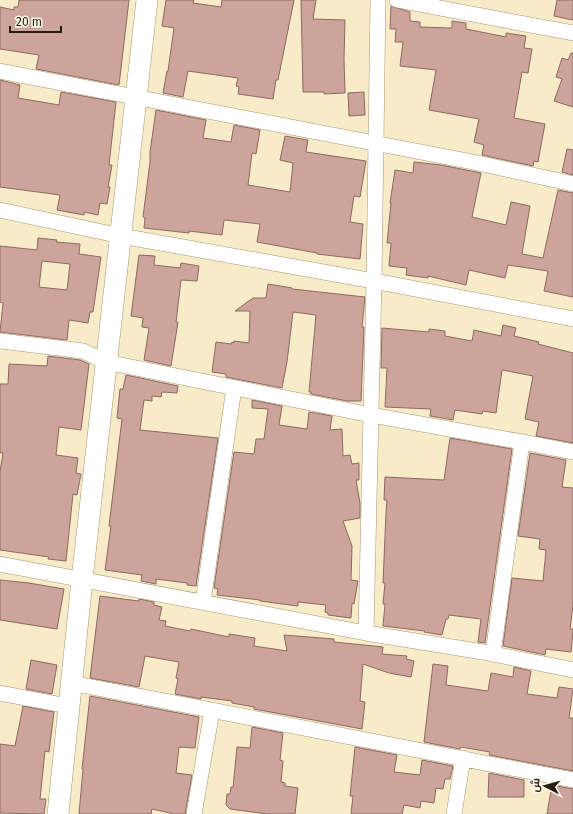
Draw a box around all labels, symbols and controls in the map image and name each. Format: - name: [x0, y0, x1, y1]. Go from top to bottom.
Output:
- scale bar: [10, 8, 61, 34]
- text: 20 m: [16, 15, 42, 29]
- north arrow: [525, 766, 565, 806]
- text: ش: [528, 777, 543, 793]

